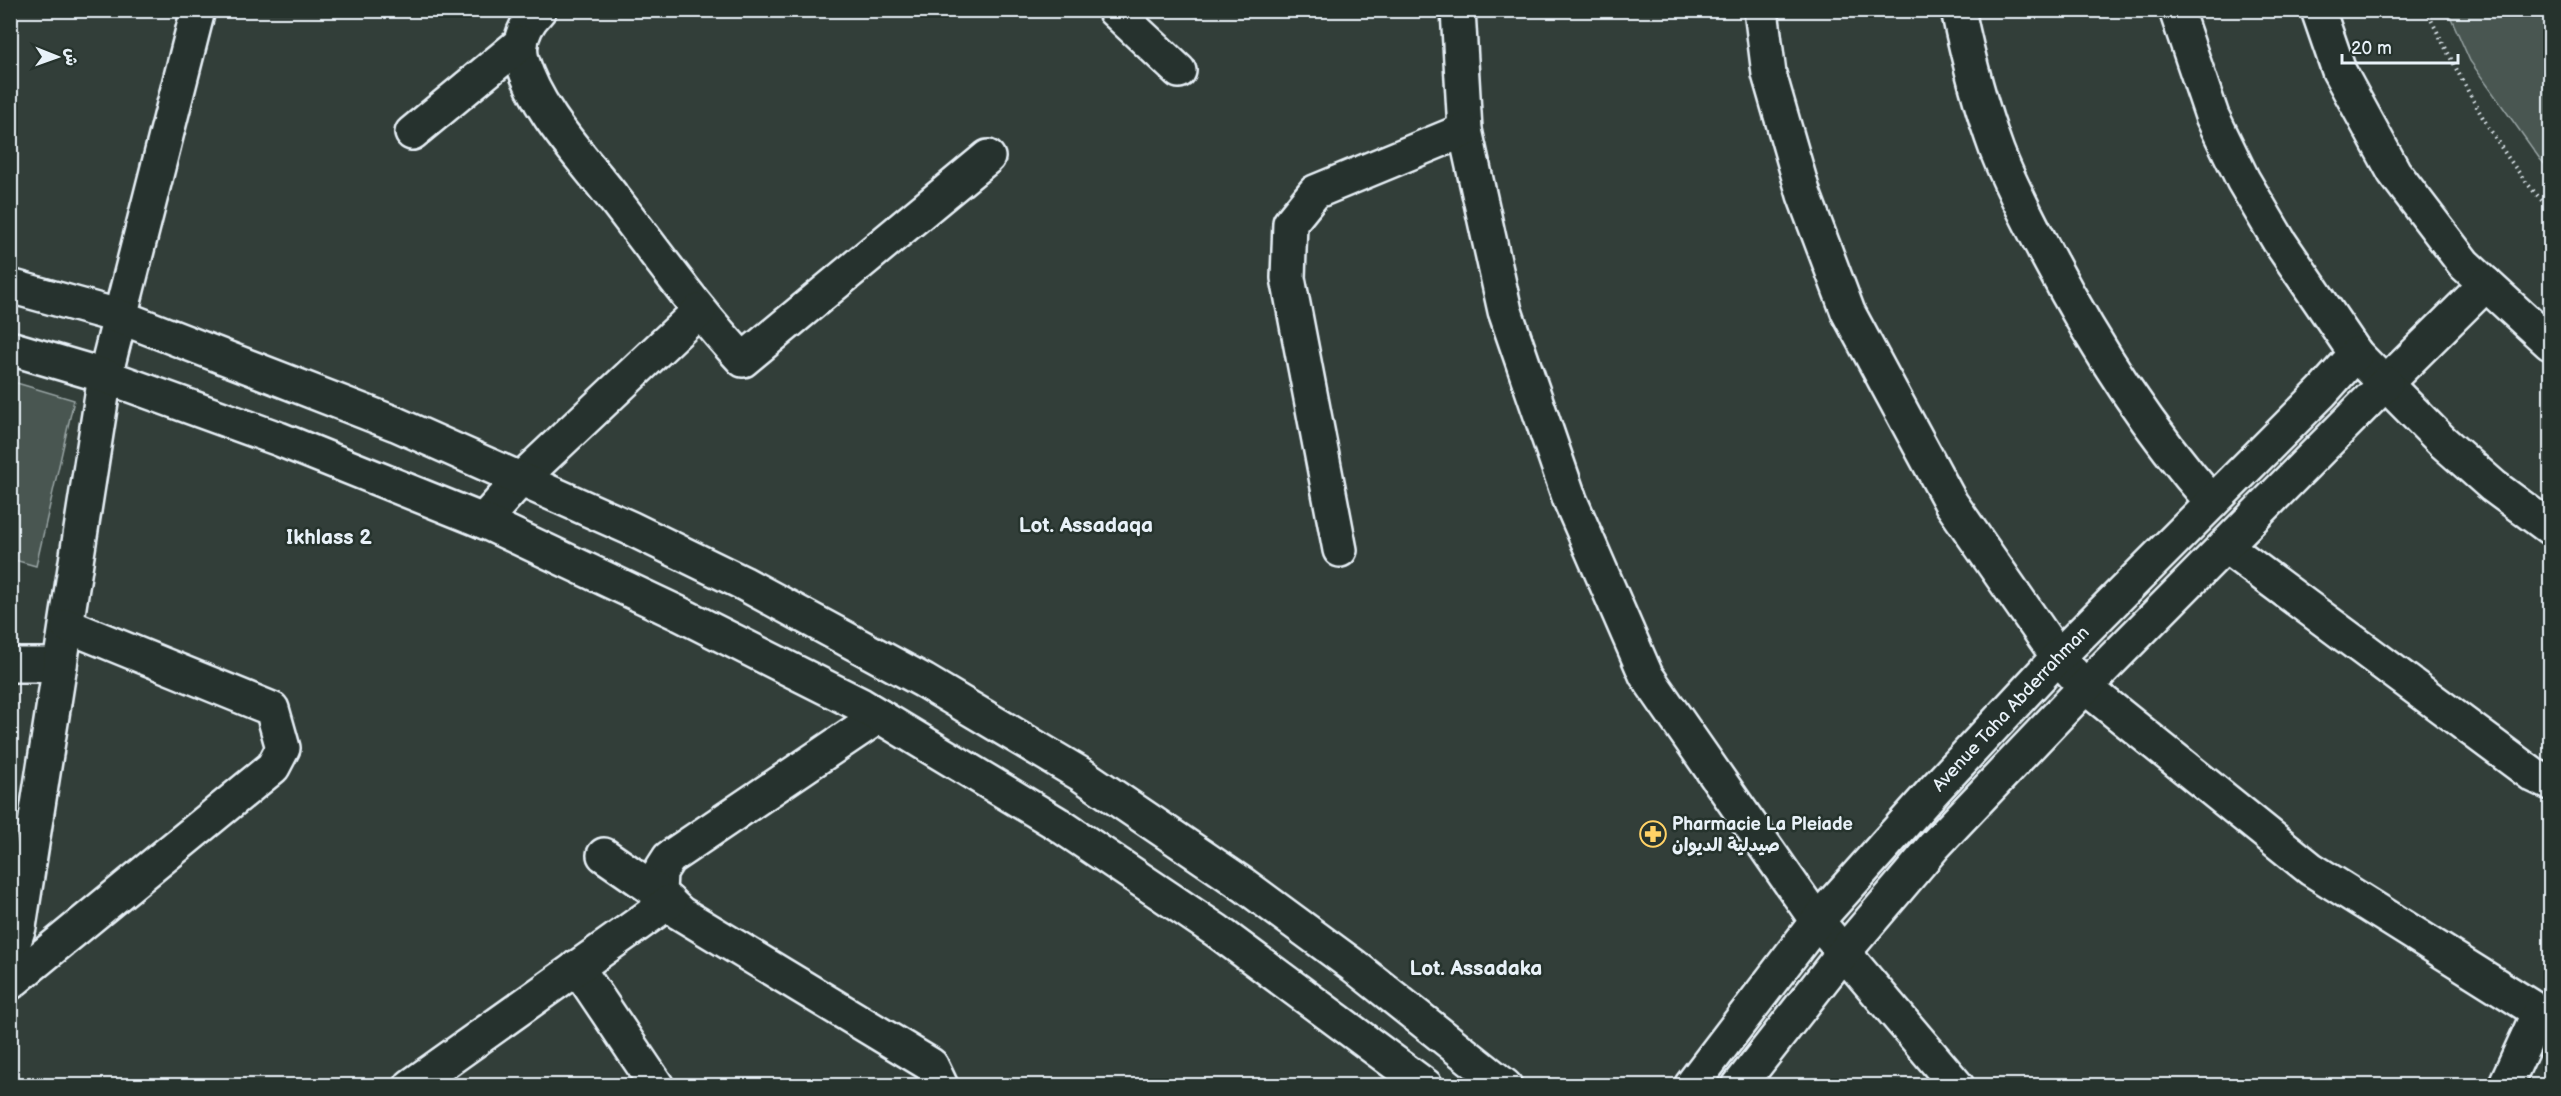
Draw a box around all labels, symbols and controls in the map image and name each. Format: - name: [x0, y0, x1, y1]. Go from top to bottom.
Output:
- north arrow: [27, 27, 87, 87]
- scale bar: [2342, 27, 2458, 65]
- text: 20 m: [2351, 38, 2392, 59]
- text: ش: [61, 48, 80, 66]
- district label: Lot. Assadaqa: [1019, 513, 1153, 538]
- district label: Ikhlass 2: [286, 525, 372, 550]
- street label: Avenue Taha Abderrahman: [1928, 622, 2094, 796]
- place label: Pharmacie La Pleiade صيدلية الديوان: [1672, 814, 1853, 856]
- pharmacy icon: Pharmacie La Pleiade صيدلية الديوان: [1638, 819, 1668, 849]
- district label: Lot. Assadaka: [1410, 956, 1542, 981]

